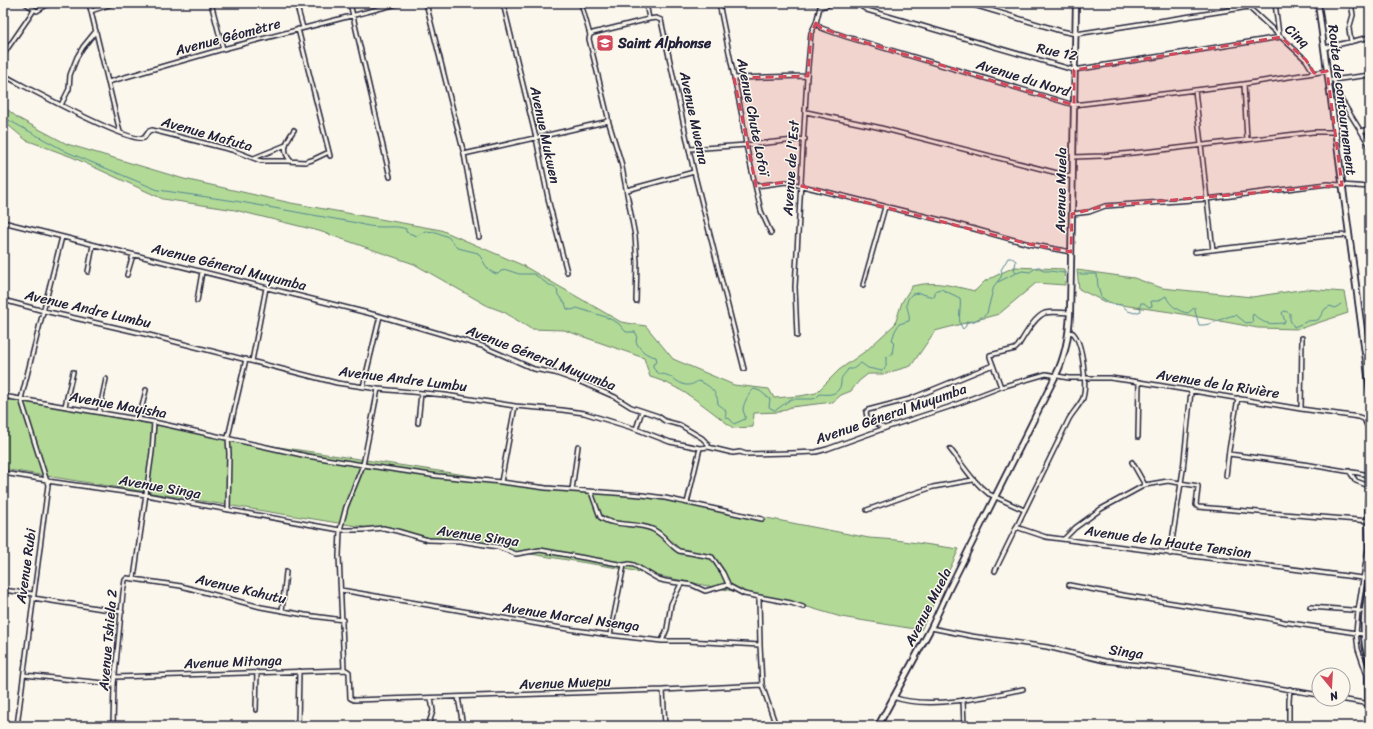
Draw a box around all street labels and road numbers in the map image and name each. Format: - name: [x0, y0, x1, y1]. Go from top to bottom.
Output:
- street label: Avenue Géomètre: [171, 11, 284, 63]
- street label: Cinq: [1279, 18, 1316, 54]
- street label: Route de contournement: [1320, 23, 1364, 177]
- street label: Rue 12: [1034, 36, 1080, 68]
- street label: Avenue du Nord: [972, 52, 1074, 105]
- street label: Avenue Chute Lofoï: [729, 55, 777, 180]
- street label: Avenue Mwema: [672, 68, 716, 168]
- street label: Avenue Mukwen: [522, 83, 568, 187]
- street label: Avenue Mafuta: [158, 109, 255, 159]
- street label: Avenue de l'Est: [775, 118, 807, 218]
- street label: Avenue Muela: [1048, 147, 1074, 234]
- street label: Avenue Géneral Muyumba: [148, 235, 310, 299]
- street label: Avenue Andre Lumbu: [21, 282, 154, 336]
- street label: Avenue Géneral Muyumba: [462, 318, 620, 398]
- street label: Avenue Andre Lumbu: [336, 359, 469, 399]
- street label: Avenue de la Rivière: [1154, 362, 1281, 406]
- street label: Avenue Géneral Muyumba: [811, 376, 971, 452]
- street label: Avenue Mayisha: [66, 384, 169, 426]
- street label: Avenue Singa: [116, 467, 204, 507]
- street label: Avenue Singa: [434, 518, 522, 554]
- street label: Avenue de la Haute Tension: [1082, 518, 1253, 566]
- street label: Avenue Rubi: [8, 526, 44, 606]
- street label: Avenue Muela: [897, 563, 959, 652]
- street label: Avenue Kahutu: [192, 566, 289, 612]
- street label: Avenue Tshiela 2: [91, 588, 125, 693]
- street label: Avenue Marcel Nsenga: [500, 595, 641, 639]
- street label: Singa: [1107, 637, 1146, 667]
- street label: Avenue Mitonga: [183, 648, 282, 676]
- street label: Avenue Mwepu: [518, 669, 612, 697]

